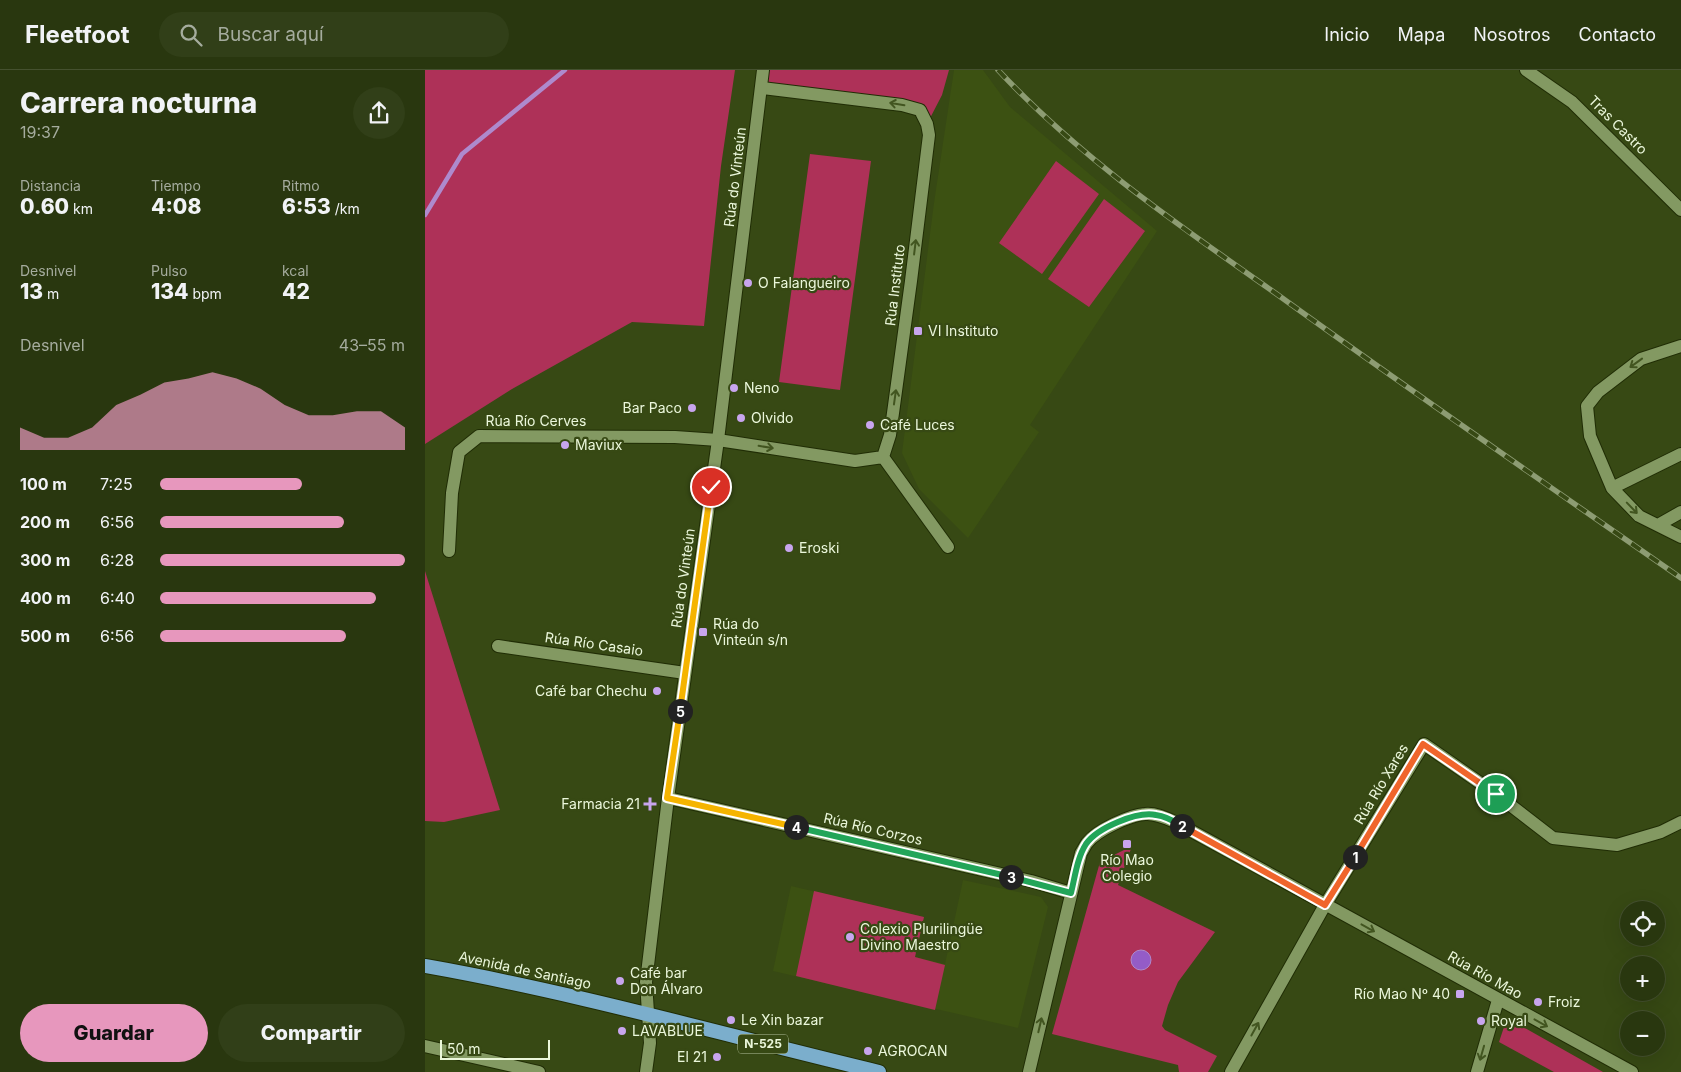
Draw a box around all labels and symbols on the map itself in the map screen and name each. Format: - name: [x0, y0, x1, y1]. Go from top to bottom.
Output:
- street label: Tras Castro: [1585, 92, 1651, 158]
- one-way arrow: [890, 99, 906, 109]
- street label: Rúa do Vinteún: [720, 126, 749, 228]
- one-way arrow: [911, 239, 921, 255]
- street label: Rúa Instituto: [881, 243, 908, 327]
- place label: O Falangueiro: [758, 274, 850, 291]
- marker: O Falangueiro: [742, 277, 754, 289]
- place label: VI Instituto: [928, 322, 998, 339]
- marker: VI Instituto: [912, 325, 924, 337]
- one-way arrow: [1629, 358, 1643, 368]
- place label: Neno: [744, 379, 779, 396]
- marker: Neno: [728, 382, 740, 394]
- one-way arrow: [891, 390, 901, 406]
- place label: Bar Paco: [623, 399, 682, 416]
- marker: Bar Paco: [686, 402, 698, 414]
- place label: Olvido: [751, 409, 793, 426]
- street label: Rúa Río Cerves: [486, 412, 586, 429]
- marker: Olvido: [735, 412, 747, 424]
- place label: Café Luces: [880, 416, 955, 433]
- marker: Café Luces: [864, 419, 876, 431]
- place label: Maviux: [575, 436, 623, 453]
- marker: Maviux: [559, 439, 571, 451]
- one-way arrow: [758, 442, 774, 452]
- pin: [690, 466, 732, 508]
- one-way arrow: [1626, 502, 1638, 514]
- street label: Rúa do Vinteún: [667, 527, 698, 629]
- place label: Eroski: [799, 539, 839, 556]
- marker: Eroski: [783, 542, 795, 554]
- place label: Rúa do Vinteún s/n: [713, 615, 788, 648]
- marker: Rúa do Vinteún s/n: [697, 626, 709, 638]
- street label: Rúa Río Casaio: [544, 628, 644, 659]
- place label: Café bar Chechu: [535, 682, 647, 699]
- marker: Café bar Chechu: [651, 685, 663, 697]
- pin: 5: [667, 698, 693, 724]
- street label: Rúa Río Xares: [1350, 740, 1411, 827]
- pin: [1475, 773, 1517, 815]
- place label: Farmacia 21: [561, 795, 640, 812]
- marker: Farmacia 21: [644, 798, 656, 810]
- street label: Rúa Río Corzos: [822, 809, 924, 848]
- pin: 4: [783, 814, 809, 840]
- pin: 2: [1169, 814, 1195, 838]
- marker: Río Mao Colegio: [1121, 838, 1133, 850]
- pin: 1: [1343, 844, 1367, 870]
- place label: Río Mao Colegio: [1100, 851, 1154, 884]
- pin: 3: [999, 864, 1023, 890]
- place label: Colexio Plurilingüe Divino Maestro: [860, 920, 983, 953]
- one-way arrow: [1360, 923, 1375, 933]
- marker: Colexio Plurilingüe Divino Maestro: [844, 931, 856, 943]
- street label: Avenida de Santiago: [457, 947, 593, 992]
- street label: Rúa Río Mao: [1445, 947, 1526, 1002]
- place label: Café bar Don Álvaro: [630, 964, 703, 997]
- marker: Café bar Don Álvaro: [614, 975, 626, 987]
- place label: Río Mao Nº 40: [1354, 985, 1450, 1002]
- marker: Río Mao Nº 40: [1454, 988, 1466, 1000]
- place label: Froiz: [1548, 993, 1580, 1010]
- marker: Froiz: [1532, 996, 1544, 1008]
- place label: Le Xin bazar: [741, 1011, 824, 1028]
- place label: Royal: [1491, 1012, 1527, 1029]
- marker: Le Xin bazar: [725, 1014, 737, 1026]
- marker: Royal: [1475, 1015, 1487, 1027]
- one-way arrow: [1036, 1017, 1045, 1033]
- one-way arrow: [1533, 1019, 1548, 1028]
- place label: LAVABLUE: [632, 1022, 703, 1039]
- one-way arrow: [1250, 1022, 1260, 1037]
- marker: LAVABLUE: [616, 1025, 628, 1037]
- road number: N-525: [738, 1034, 788, 1054]
- scale bar: [440, 1037, 550, 1060]
- place label: AGROCAN: [878, 1042, 948, 1059]
- one-way arrow: [1477, 1044, 1487, 1060]
- marker: AGROCAN: [862, 1045, 874, 1057]
- place label: El 21: [677, 1048, 707, 1065]
- marker: El 21: [711, 1051, 723, 1063]

